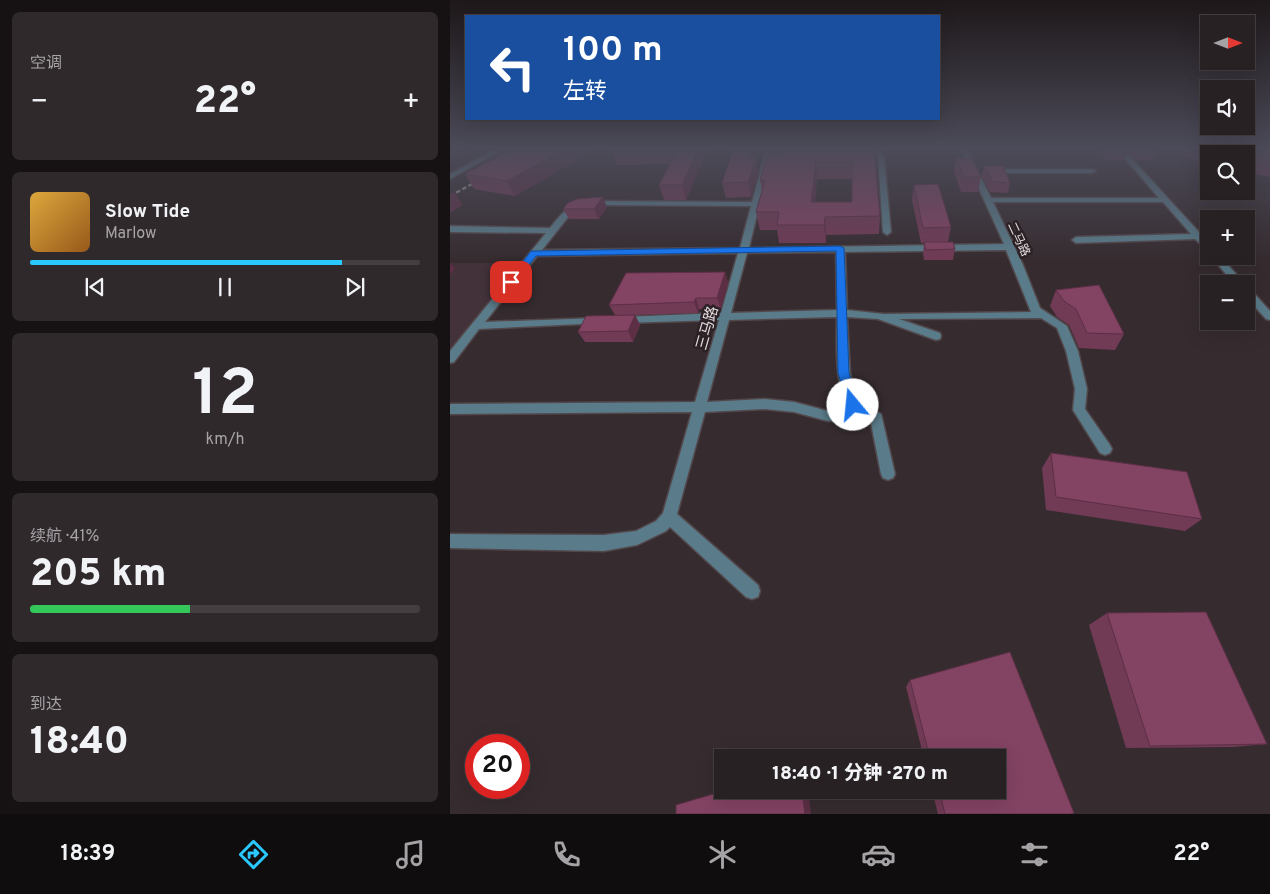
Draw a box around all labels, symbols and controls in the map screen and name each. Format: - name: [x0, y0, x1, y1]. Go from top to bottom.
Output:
- north arrow: [1200, 15, 1255, 70]
- map controls: [1200, 15, 1255, 330]
- text: 100 m: [563, 29, 663, 73]
- icon: left: [480, 35, 545, 100]
- text: 空调: [30, 54, 62, 74]
- text: 22°: [194, 78, 256, 127]
- text: 左转: [563, 79, 607, 106]
- button: sound: [1200, 80, 1255, 135]
- text: −: [30, 85, 48, 121]
- text: +: [402, 85, 420, 121]
- button: search: [1200, 145, 1255, 200]
- text: Slow Tide: [105, 200, 190, 224]
- button: +: [1200, 210, 1255, 265]
- street label: 二马路: [1003, 220, 1033, 259]
- text: Marlow: [105, 224, 157, 244]
- pin: [490, 261, 532, 303]
- icon: arrive: [497, 268, 525, 296]
- icon: previous: [81, 273, 109, 301]
- icon: pause: [211, 273, 239, 301]
- icon: next: [341, 273, 369, 301]
- button: −: [1200, 275, 1255, 330]
- street label: 三马路: [693, 304, 724, 353]
- text: 12: [192, 356, 258, 438]
- position arrow: [826, 378, 878, 430]
- text: km/h: [206, 430, 244, 450]
- text: 续航 · 41%: [30, 527, 99, 547]
- text: 205 km: [30, 551, 166, 600]
- text: 到达: [30, 695, 62, 715]
- text: 18:40: [30, 719, 129, 768]
- speed limit sign: 20: [465, 734, 530, 799]
- text: 18:40 · 1 分钟 · 270 m: [772, 762, 948, 786]
- icon: directions: [236, 837, 271, 872]
- icon: music: [393, 837, 428, 872]
- icon: phone: [549, 837, 584, 872]
- icon: climate: [705, 837, 740, 872]
- icon: car: [861, 837, 896, 872]
- icon: filters: [1017, 837, 1052, 872]
- text: 18:39: [61, 841, 115, 868]
- text: 22°: [1173, 841, 1209, 868]

